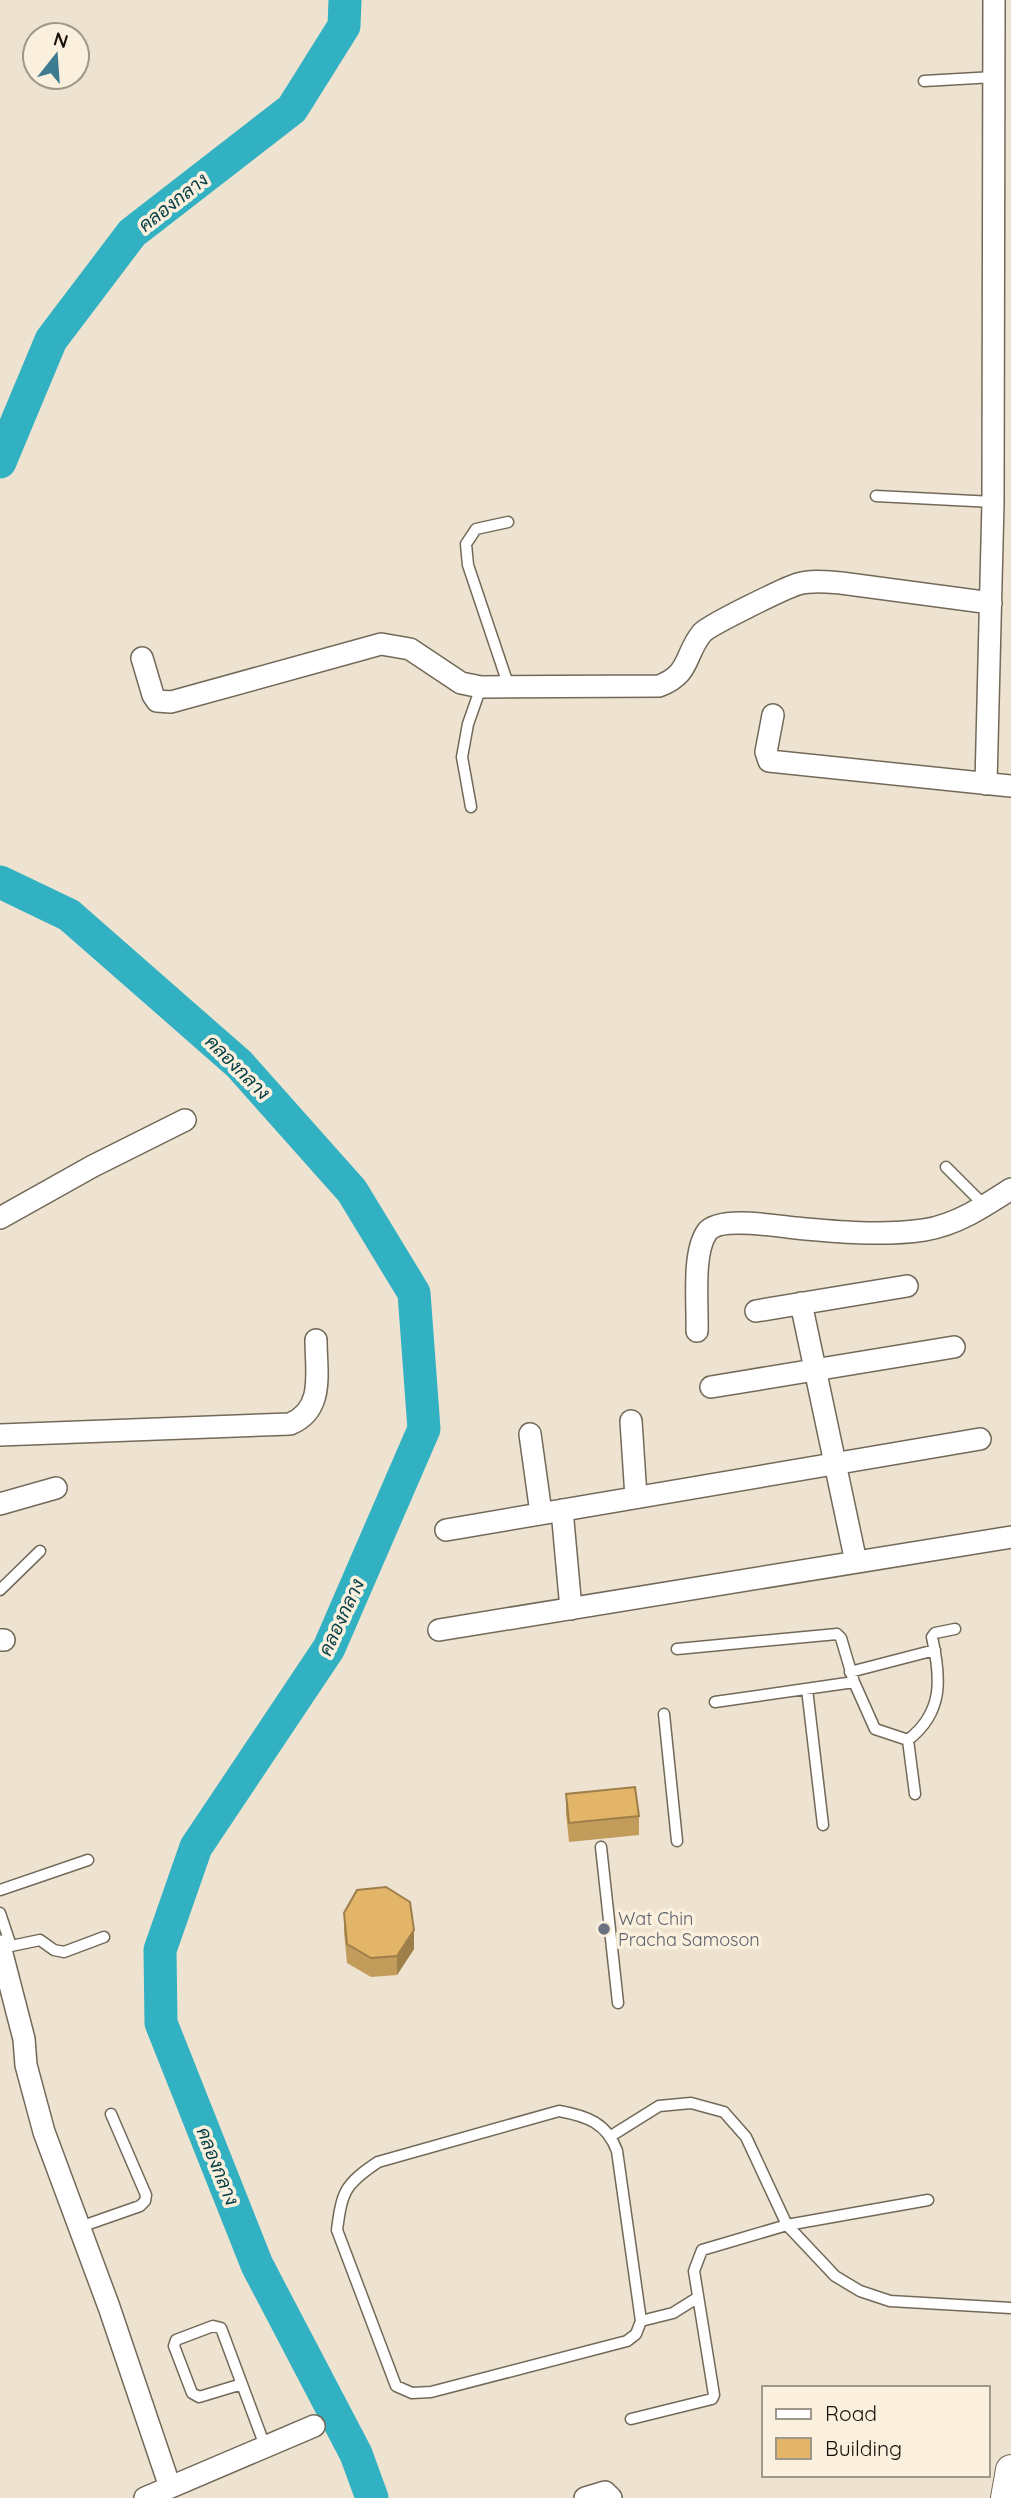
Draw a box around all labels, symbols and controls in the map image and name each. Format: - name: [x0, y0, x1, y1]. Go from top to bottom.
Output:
- north arrow: [21, 21, 91, 91]
- text: N: [51, 26, 71, 53]
- water label: คลองกลาง: [133, 167, 213, 237]
- water label: คลองกลาง: [201, 1030, 276, 1105]
- water label: คลองกลาง: [313, 1574, 369, 1659]
- place label: Wat Chin Pracha Samoson: [618, 1907, 760, 1951]
- marker: Wat Chin Pracha Samoson: [596, 1921, 612, 1937]
- water label: คลองกลาง: [192, 2123, 245, 2209]
- legend: [762, 2386, 990, 2477]
- text: Road: [825, 2400, 877, 2426]
- text: Building: [825, 2435, 902, 2461]

